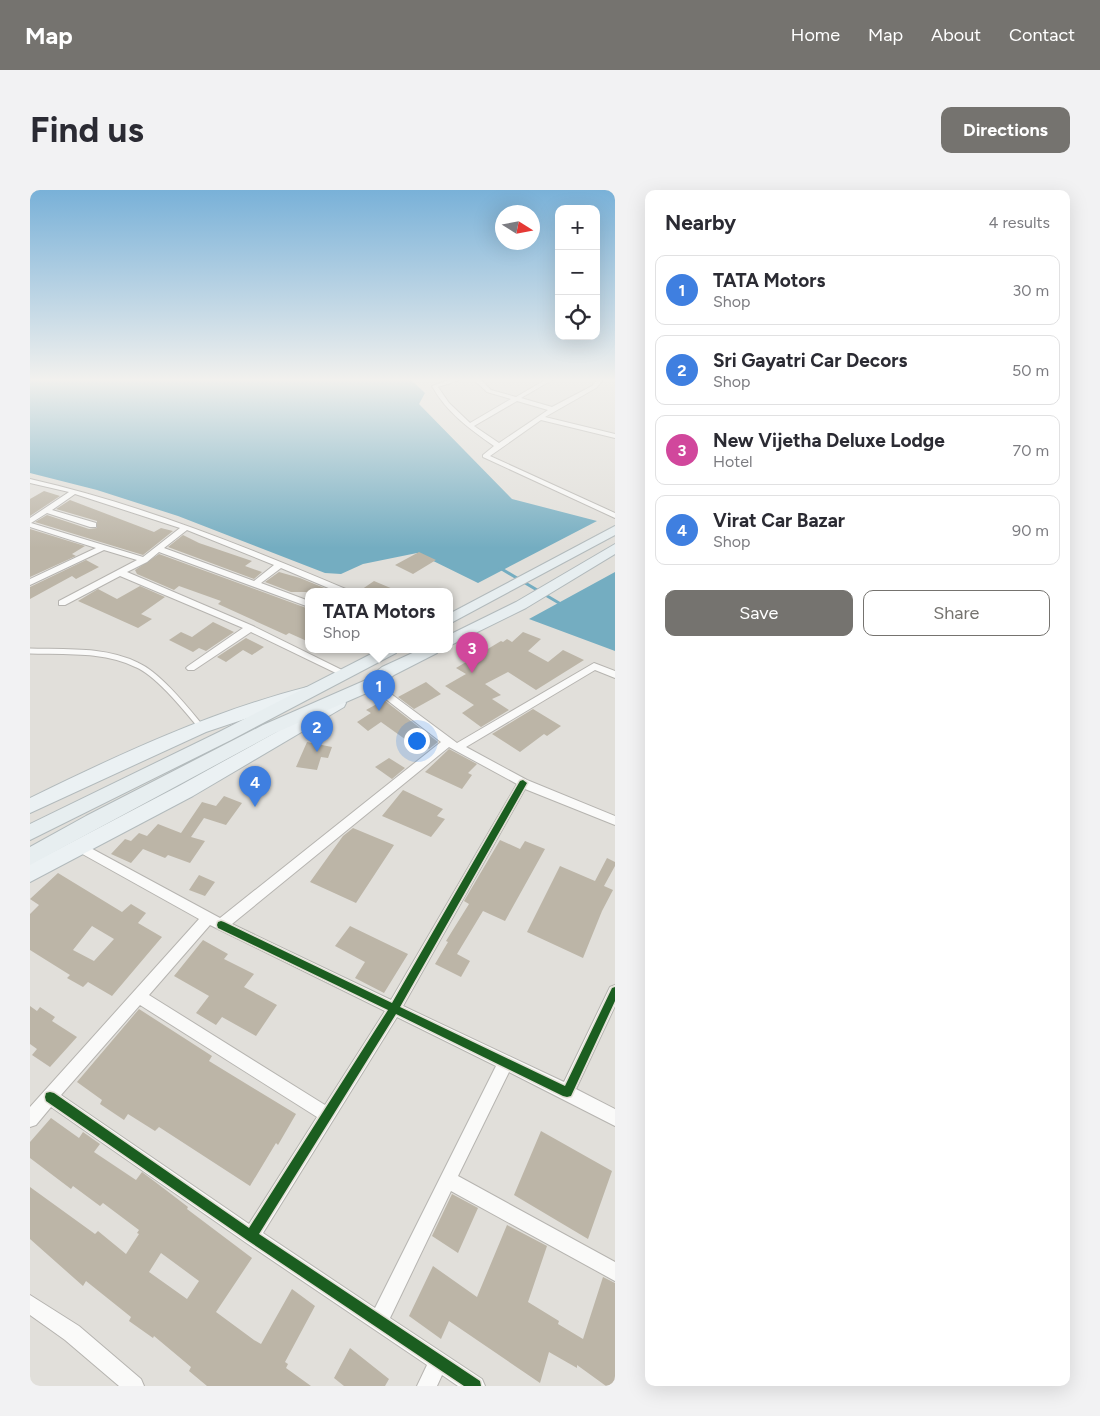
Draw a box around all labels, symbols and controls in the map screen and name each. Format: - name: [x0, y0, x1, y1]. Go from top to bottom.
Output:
- text: Map: [25, 21, 73, 50]
- text: Home: [791, 24, 840, 46]
- text: Map: [868, 24, 903, 46]
- text: About: [931, 24, 981, 46]
- text: Contact: [1009, 24, 1075, 46]
- button: Directions: [941, 107, 1070, 153]
- text: Find us: [30, 109, 144, 151]
- north arrow: [495, 205, 540, 250]
- map controls: [555, 205, 600, 340]
- button: +: [555, 205, 600, 250]
- text: Nearby: [665, 210, 736, 235]
- text: 4 results: [989, 213, 1050, 232]
- button: −: [555, 250, 600, 295]
- text: TATA Motors: [713, 269, 825, 292]
- text: 1: [679, 281, 685, 300]
- text: 30 m: [1012, 281, 1049, 300]
- text: Shop: [713, 292, 751, 311]
- button: locate: [555, 295, 600, 340]
- text: Sri Gayatri Car Decors: [713, 349, 907, 372]
- text: 2: [677, 361, 687, 380]
- text: 50 m: [1012, 361, 1049, 380]
- text: Shop: [713, 372, 751, 391]
- text: New Vijetha Deluxe Lodge: [713, 429, 945, 452]
- text: 3: [678, 441, 686, 460]
- text: 70 m: [1013, 441, 1049, 460]
- text: Hotel: [713, 452, 753, 471]
- text: Virat Car Bazar: [713, 509, 845, 532]
- text: 4: [677, 521, 687, 540]
- text: 90 m: [1012, 521, 1049, 540]
- text: Shop: [713, 532, 751, 551]
- popup: [305, 588, 453, 653]
- button: Save: [665, 590, 853, 636]
- button: Share: [863, 590, 1050, 636]
- text: TATA Motors: [323, 600, 435, 623]
- text: Shop: [323, 623, 360, 642]
- pin: 3: [456, 632, 488, 673]
- pin: 1: [363, 670, 395, 711]
- pin: 2: [301, 711, 333, 752]
- your location: [404, 728, 430, 754]
- pin: 4: [239, 766, 271, 807]

